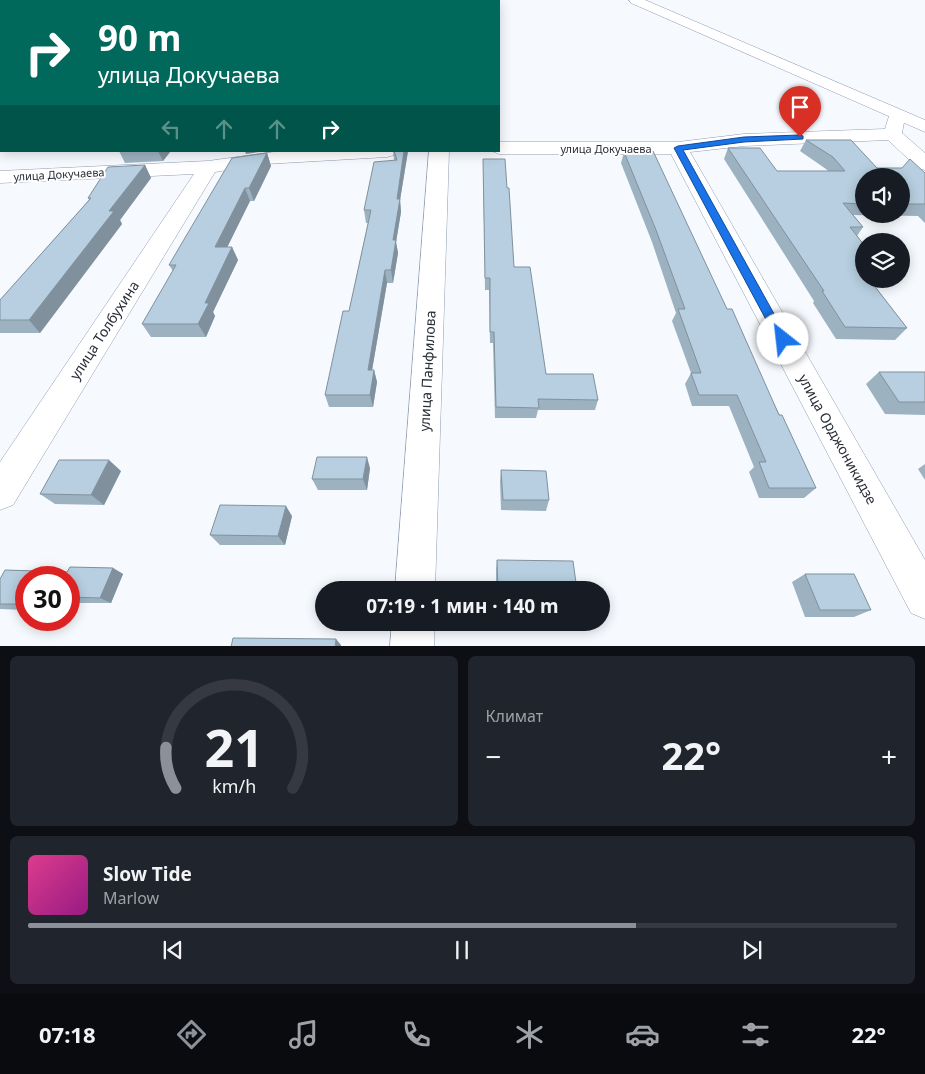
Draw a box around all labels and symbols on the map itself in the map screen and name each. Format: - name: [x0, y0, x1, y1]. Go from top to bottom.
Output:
- pin: [779, 86, 821, 137]
- street label: улица Докучаева: [560, 141, 652, 156]
- street label: улица Докучаева: [13, 164, 105, 184]
- street label: улица Толбухина: [65, 277, 143, 383]
- street label: улица Панфилова: [414, 310, 440, 432]
- position arrow: [756, 312, 808, 364]
- street label: улица Орджоникидзе: [794, 371, 882, 508]
- speed limit sign: 30: [15, 566, 80, 631]

